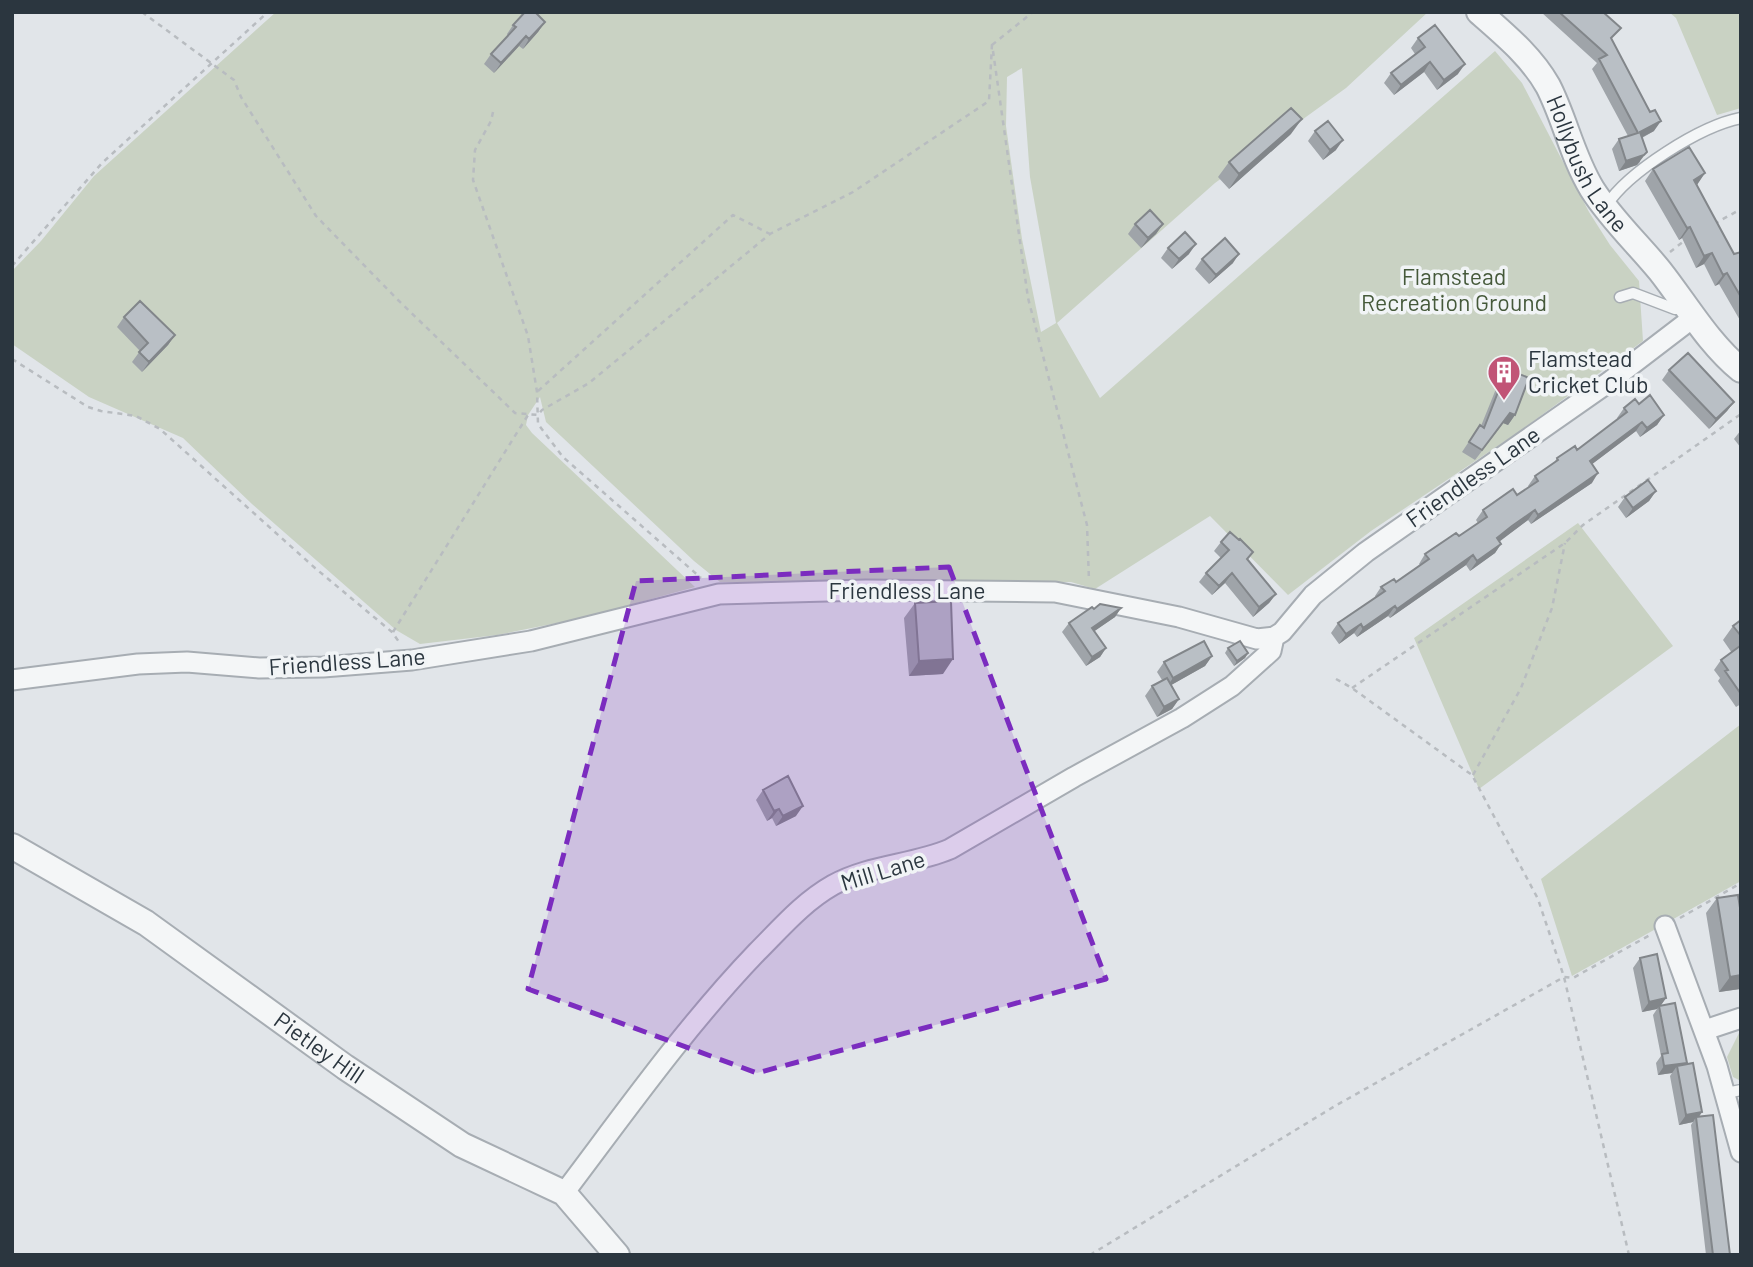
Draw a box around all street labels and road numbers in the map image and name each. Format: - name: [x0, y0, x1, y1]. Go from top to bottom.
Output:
- street label: Hollybush Lane: [1541, 91, 1634, 238]
- street label: Friendless Lane: [1400, 420, 1545, 533]
- street label: Friendless Lane: [828, 576, 986, 604]
- street label: Friendless Lane: [268, 642, 426, 680]
- street label: Mill Lane: [837, 844, 928, 896]
- street label: Pietley Hill: [269, 1006, 370, 1089]

